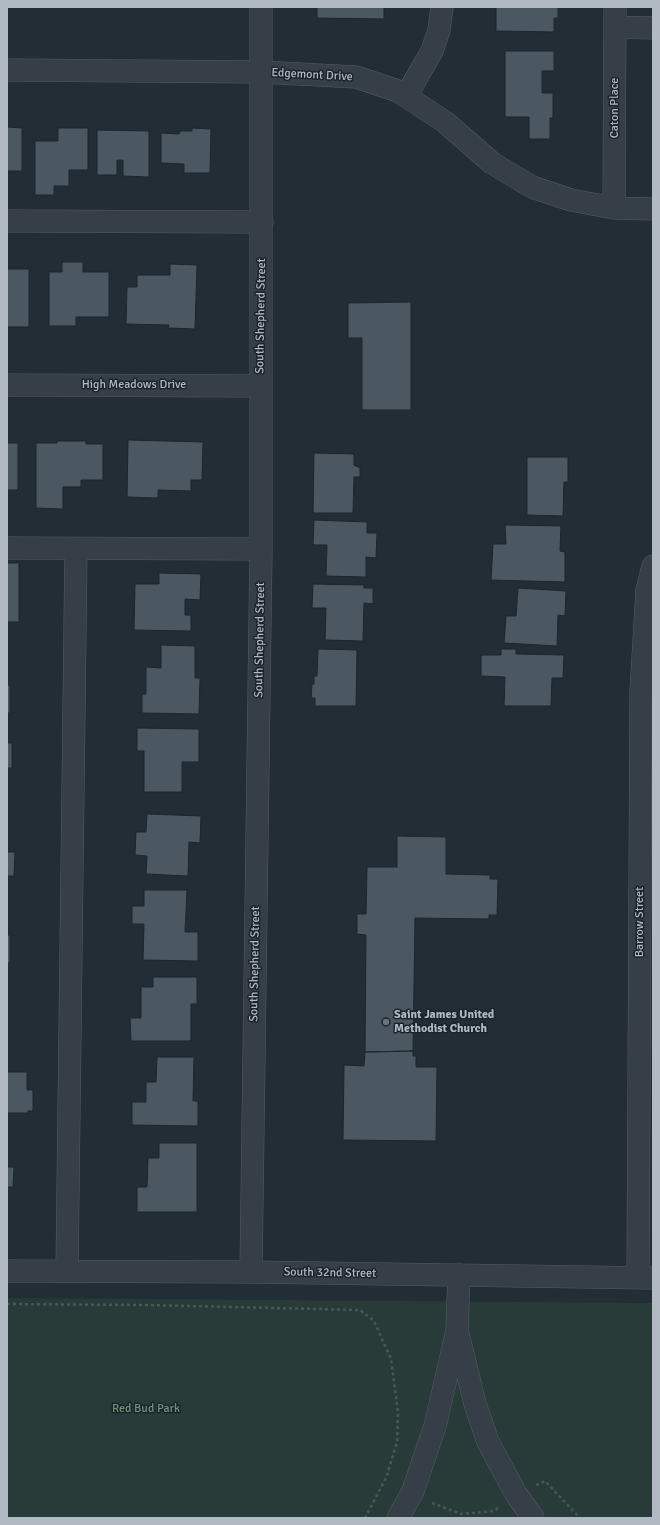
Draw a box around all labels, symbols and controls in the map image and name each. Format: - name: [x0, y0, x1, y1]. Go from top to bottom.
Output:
- street label: Edgemont Drive: [271, 66, 353, 84]
- street label: Caton Place: [608, 78, 622, 138]
- street label: South Shepherd Street: [253, 258, 269, 374]
- street label: High Meadows Drive: [82, 378, 186, 392]
- street label: South Shepherd Street: [252, 582, 268, 698]
- street label: Barrow Street: [633, 887, 647, 957]
- street label: South Shepherd Street: [247, 906, 263, 1022]
- place label: Saint James United Methodist Church: [394, 1008, 494, 1036]
- marker: Saint James United Methodist Church: [381, 1017, 391, 1027]
- street label: South 32nd Street: [284, 1265, 376, 1281]
- park label: Red Bud Park: [112, 1402, 180, 1416]

